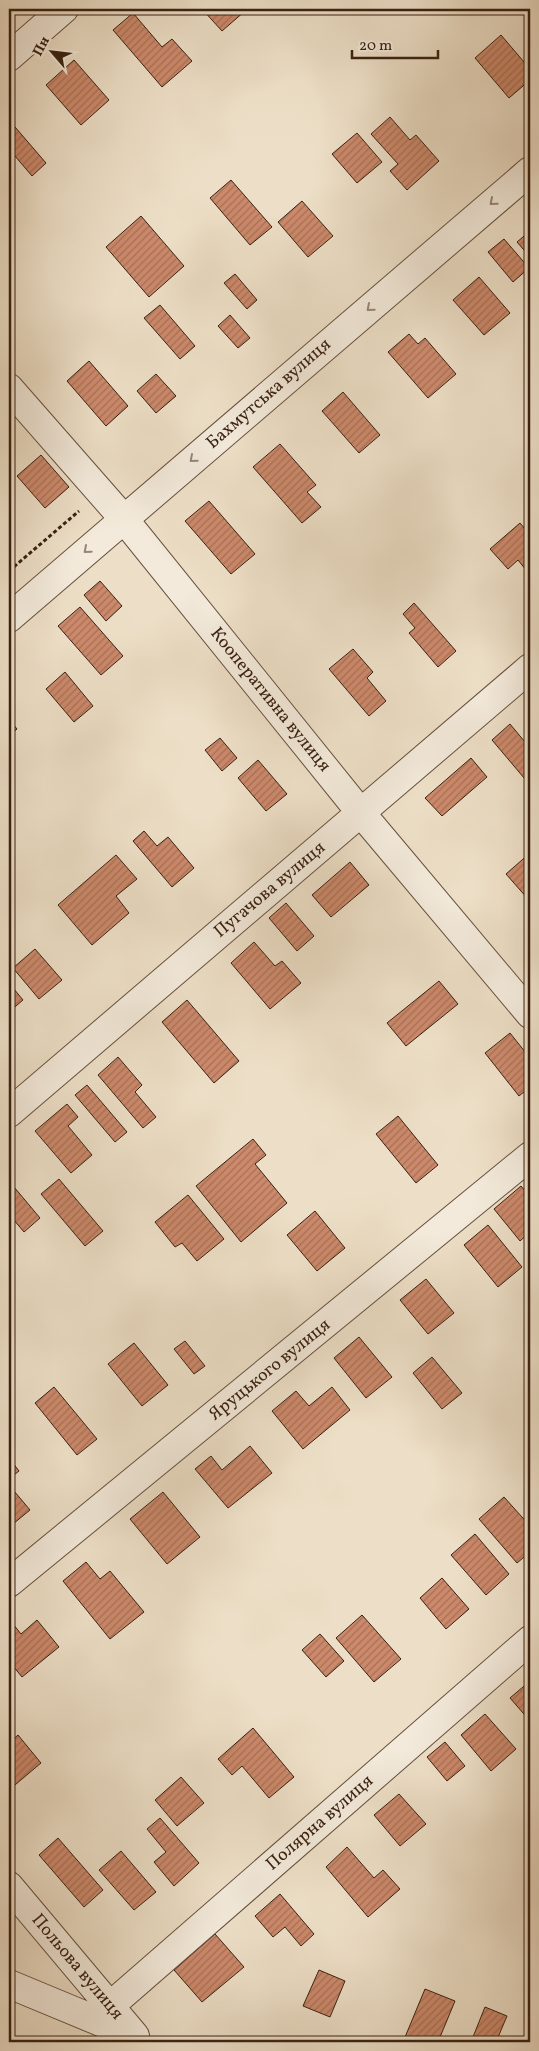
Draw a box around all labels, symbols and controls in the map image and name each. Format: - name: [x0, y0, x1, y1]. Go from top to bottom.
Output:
- north arrow: [28, 28, 78, 78]
- scale bar: [352, 28, 438, 60]
- text: Пн: [29, 33, 55, 60]
- text: 20 m: [359, 36, 392, 57]
- one-way arrow: [490, 197, 499, 206]
- one-way arrow: [366, 302, 375, 311]
- street label: Бахмутська вулиця: [201, 333, 337, 455]
- one-way arrow: [190, 453, 199, 462]
- one-way arrow: [83, 544, 92, 553]
- street label: Кооперативна вулиця: [204, 622, 336, 778]
- street label: Пугачова вулиця: [209, 836, 331, 944]
- street label: Яруцького вулиця: [204, 1313, 336, 1427]
- street label: Полярна вулиця: [261, 1769, 379, 1877]
- street label: Польова вулиця: [25, 1909, 129, 2025]

